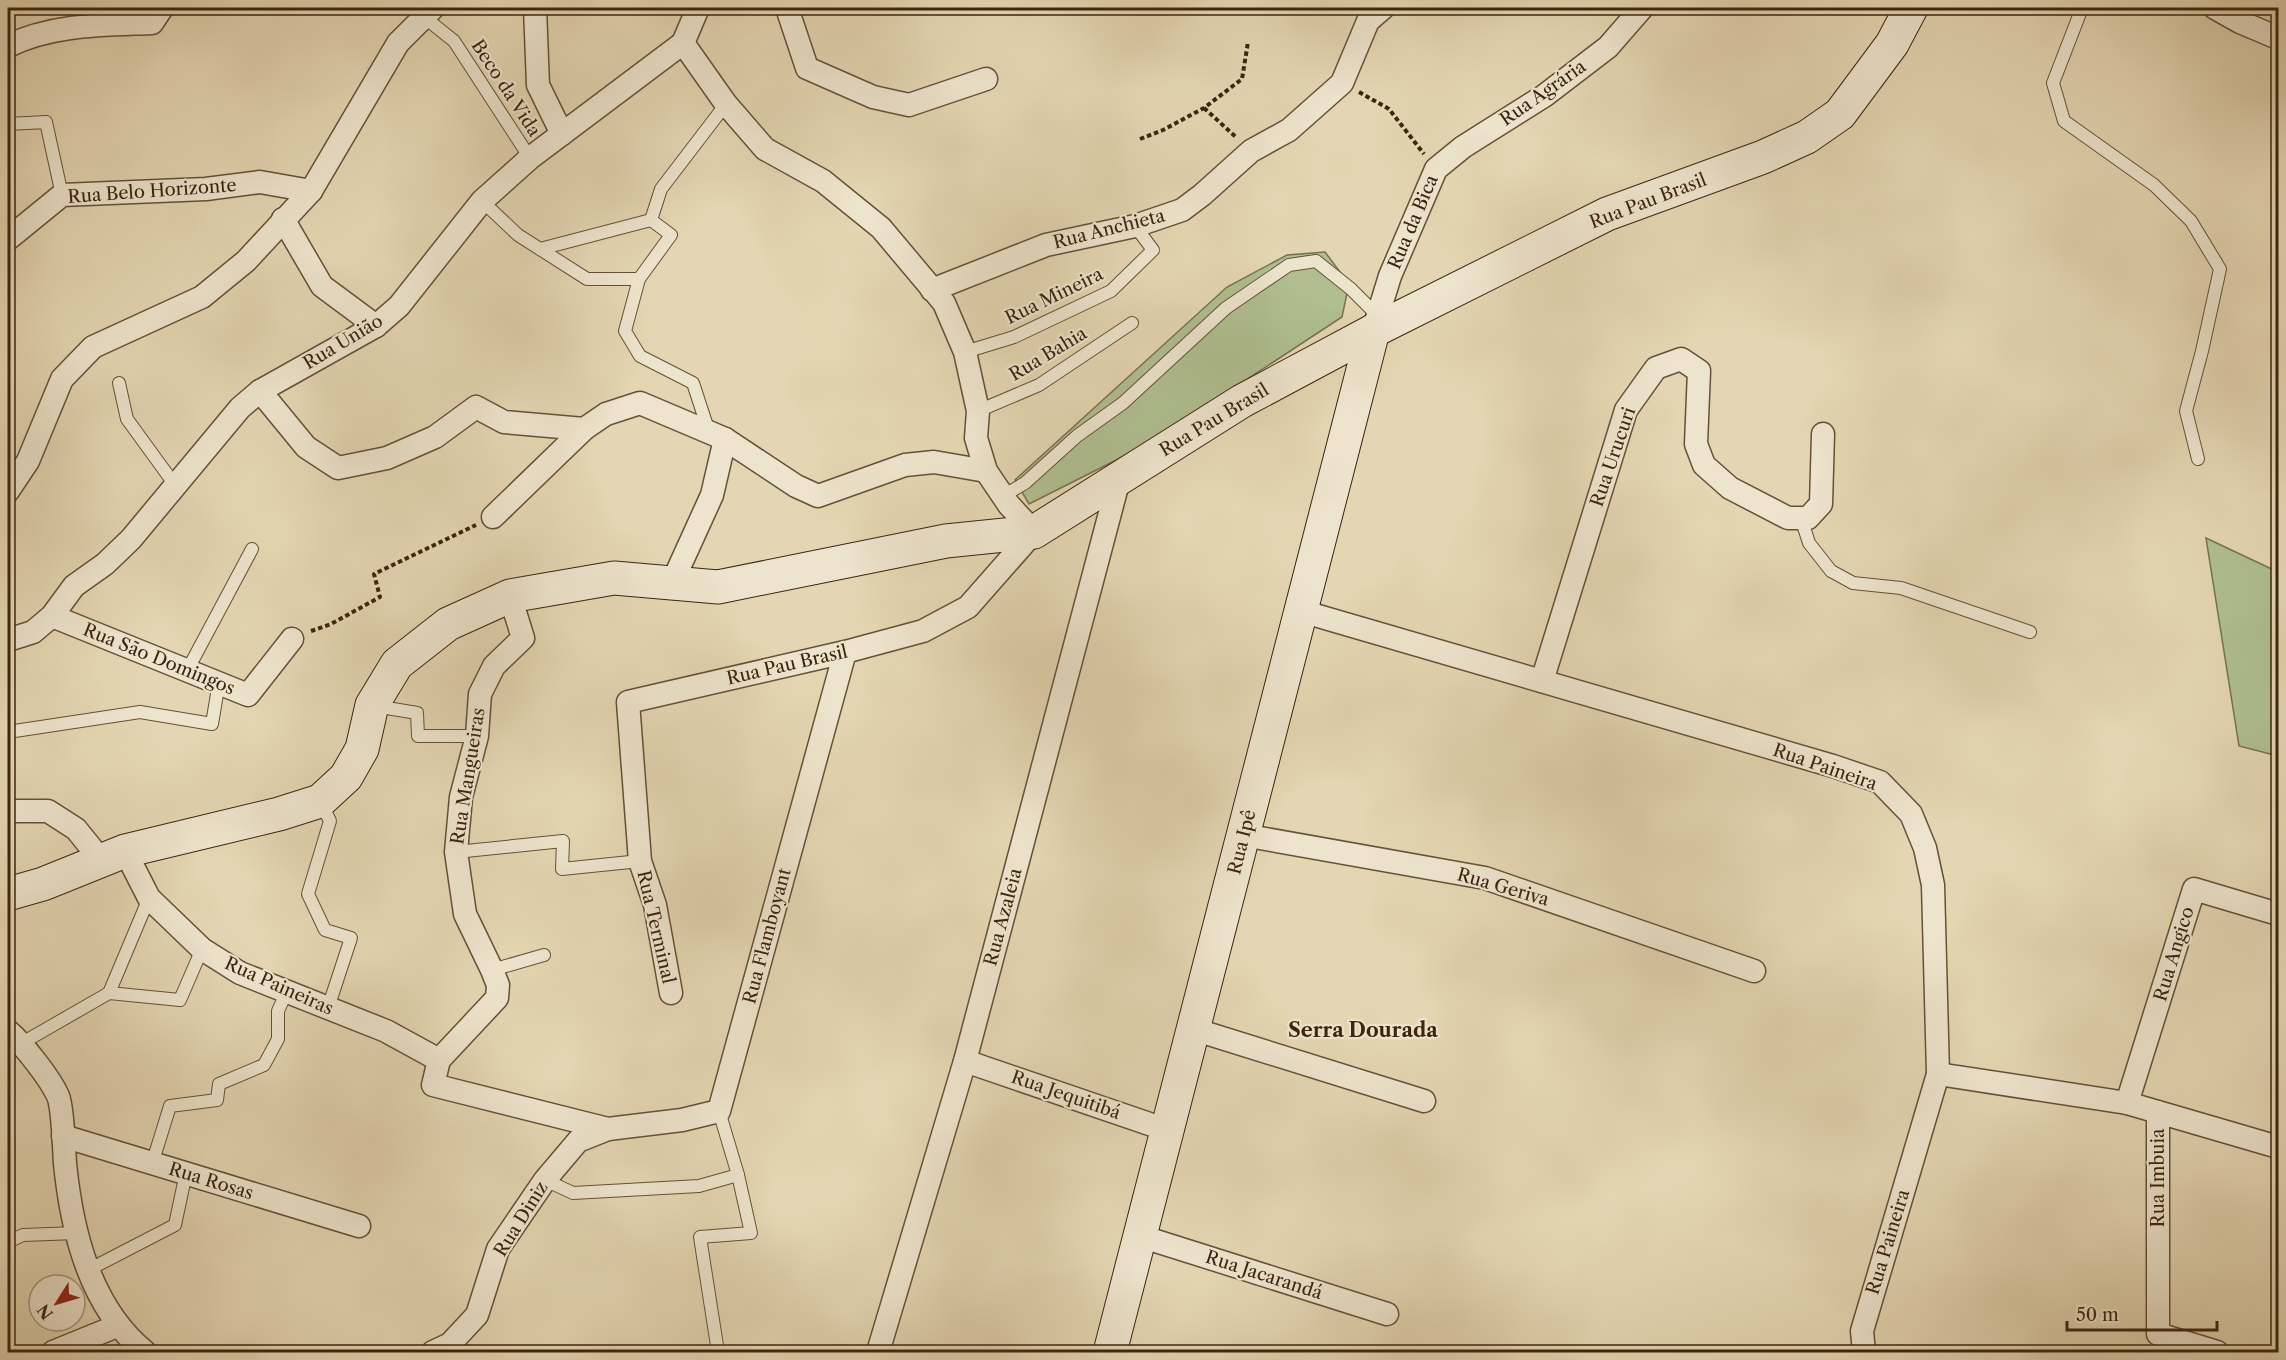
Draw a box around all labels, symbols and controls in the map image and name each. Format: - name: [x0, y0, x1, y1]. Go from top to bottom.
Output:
- street label: Beco da Vida: [466, 35, 546, 141]
- street label: Rua Agrária: [1496, 55, 1591, 131]
- street label: Rua Pau Brasil: [1586, 169, 1710, 233]
- street label: Rua da Bica: [1383, 171, 1443, 272]
- street label: Rua Belo Horizonte: [67, 174, 237, 208]
- street label: Rua Anchieta: [1051, 204, 1168, 254]
- street label: Rua Mineira: [1002, 263, 1107, 329]
- street label: Rua União: [299, 310, 387, 374]
- street label: Rua Bahia: [1005, 322, 1091, 386]
- street label: Rua Pau Brasil: [1155, 379, 1273, 461]
- street label: Rua Urucuri: [1586, 404, 1641, 510]
- street label: Rua São Domingos: [80, 619, 238, 699]
- street label: Rua Pau Brasil: [724, 640, 850, 690]
- street label: Rua Mangueiras: [446, 706, 490, 846]
- street label: Rua Paineira: [1770, 739, 1880, 795]
- street label: Rua Ipê: [1223, 807, 1261, 877]
- street label: Rua Geriva: [1455, 863, 1552, 911]
- street label: Rua Flamboyant: [738, 865, 796, 1006]
- street label: Rua Azaleia: [979, 865, 1027, 968]
- street label: Rua Terminal: [632, 868, 680, 986]
- street label: Rua Angico: [2149, 904, 2199, 1004]
- street label: Rua Paineiras: [221, 952, 337, 1020]
- district label: Serra Dourada: [1288, 1018, 1438, 1042]
- street label: Rua Jequitibá: [1008, 1066, 1124, 1124]
- street label: Rua Imbuia: [2147, 1128, 2169, 1227]
- street label: Rua Rosas: [166, 1158, 256, 1204]
- street label: Rua Diniz: [489, 1177, 553, 1261]
- street label: Rua Paineira: [1862, 1186, 1915, 1297]
- street label: Rua Jacarandá: [1203, 1246, 1326, 1304]
- north arrow: [27, 1273, 87, 1333]
- scale bar: [2067, 1294, 2217, 1332]
- text: N: [33, 1300, 57, 1324]
- text: 50 m: [2076, 1304, 2119, 1326]

